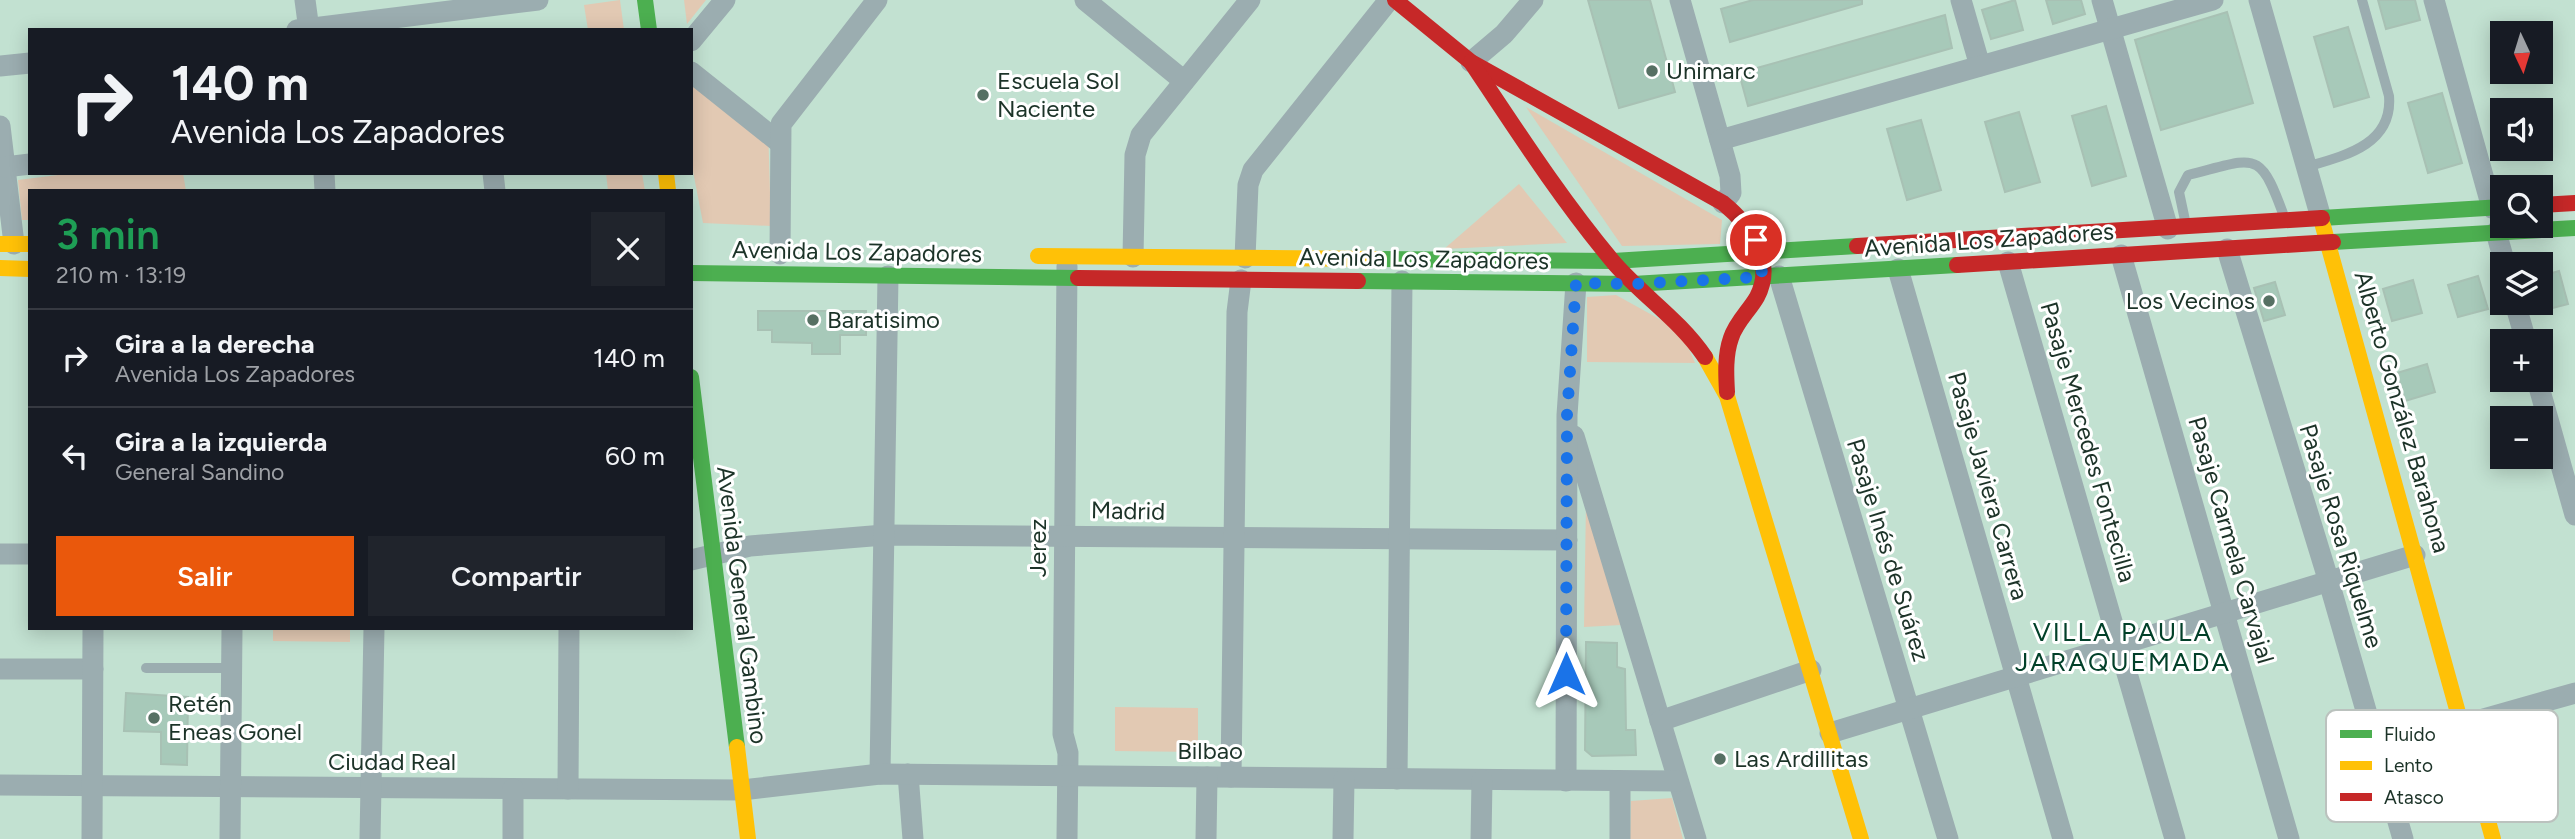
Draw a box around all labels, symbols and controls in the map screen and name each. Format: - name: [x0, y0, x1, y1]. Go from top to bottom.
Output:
- north arrow: [2490, 21, 2553, 84]
- map controls: [2490, 21, 2553, 469]
- text: 140 m: [171, 53, 309, 112]
- icon: right: [56, 56, 147, 147]
- place label: Unimarc: [1666, 56, 1756, 85]
- marker: Unimarc: [1644, 63, 1660, 79]
- place label: Escuela Sol Naciente: [997, 66, 1119, 123]
- marker: Escuela Sol Naciente: [975, 87, 991, 103]
- button: sound: [2490, 98, 2553, 161]
- text: Avenida Los Zapadores: [171, 113, 505, 151]
- button: search: [2490, 175, 2553, 238]
- text: 3 min: [56, 209, 160, 260]
- pin: [1726, 210, 1786, 270]
- button: close: [591, 212, 665, 286]
- street label: Avenida Los Zapadores: [1863, 216, 2115, 263]
- icon: arrive: [1737, 221, 1775, 259]
- street label: Avenida Los Zapadores: [732, 235, 982, 268]
- street label: Avenida Los Zapadores: [1299, 242, 1549, 275]
- button: layers: [2490, 252, 2553, 315]
- text: 210 m · 13:19: [56, 261, 186, 289]
- street label: Alberto González Barahona: [2348, 268, 2457, 556]
- place label: Los Vecinos: [2126, 286, 2255, 315]
- marker: Los Vecinos: [2261, 293, 2277, 309]
- street label: Pasaje Mercedes Fontecilla: [2035, 298, 2142, 585]
- place label: Baratisimo: [827, 305, 940, 334]
- marker: Baratisimo: [805, 312, 821, 328]
- text: Gira a la derecha: [115, 328, 315, 360]
- button: +: [2490, 329, 2553, 392]
- icon: right: [56, 339, 94, 377]
- text: 140 m: [593, 342, 665, 374]
- text: Avenida Los Zapadores: [115, 360, 355, 388]
- street label: Pasaje Javiera Carrera: [1942, 368, 2035, 603]
- button: −: [2490, 406, 2553, 469]
- street label: Pasaje Carmela Carvajal: [2182, 413, 2281, 667]
- street label: Pasaje Rosa Riquelme: [2294, 420, 2389, 651]
- text: Gira a la izquierda: [115, 426, 327, 458]
- street label: Pasaje Inés de Suárez: [1841, 435, 1936, 665]
- icon: left: [56, 437, 94, 475]
- text: 60 m: [605, 440, 665, 472]
- text: General Sandino: [115, 458, 284, 486]
- street label: Avenida General Gambino: [711, 464, 774, 746]
- street label: Madrid: [1091, 495, 1165, 526]
- street label: Jerez: [1023, 519, 1052, 577]
- button: Salir: [56, 536, 354, 616]
- button: Compartir: [368, 536, 665, 616]
- district label: VILLA PAULA JARAQUEMADA: [2015, 616, 2231, 678]
- position arrow: [1529, 637, 1603, 711]
- place label: Retén Eneas Gonel: [168, 689, 302, 746]
- marker: Retén Eneas Gonel: [146, 710, 162, 726]
- legend: [2326, 710, 2558, 822]
- text: Fluido: [2384, 723, 2436, 746]
- street label: Bilbao: [1177, 736, 1243, 765]
- place label: Las Ardillitas: [1734, 744, 1868, 773]
- street label: Ciudad Real: [328, 747, 456, 776]
- marker: Las Ardillitas: [1712, 751, 1728, 767]
- text: Lento: [2384, 754, 2433, 777]
- text: Atasco: [2384, 786, 2444, 809]

